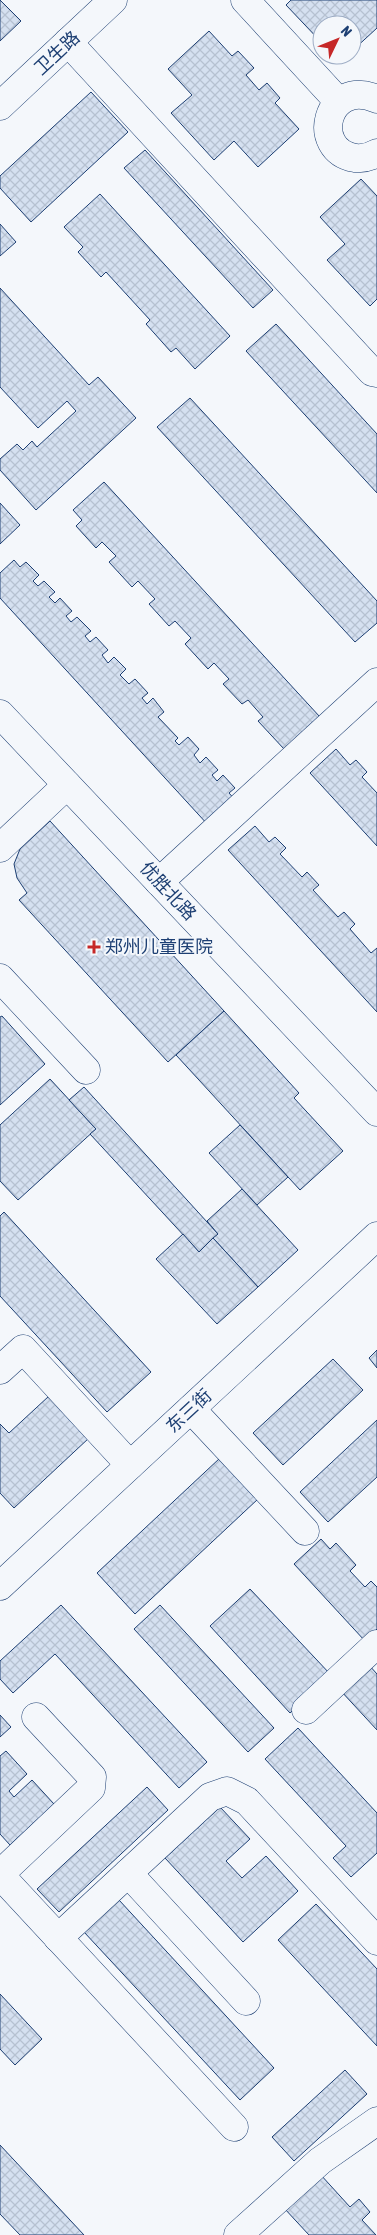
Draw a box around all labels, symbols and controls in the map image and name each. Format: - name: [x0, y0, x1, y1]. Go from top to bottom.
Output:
- north arrow: [312, 15, 362, 65]
- text: N: [338, 23, 355, 40]
- street label: 卫生路: [30, 27, 84, 79]
- street label: 优胜北路: [136, 857, 201, 924]
- place label: 郑州儿童医院: [105, 936, 213, 957]
- marker: 郑州儿童医院: [87, 940, 101, 954]
- street label: 东三街: [162, 1385, 216, 1437]

